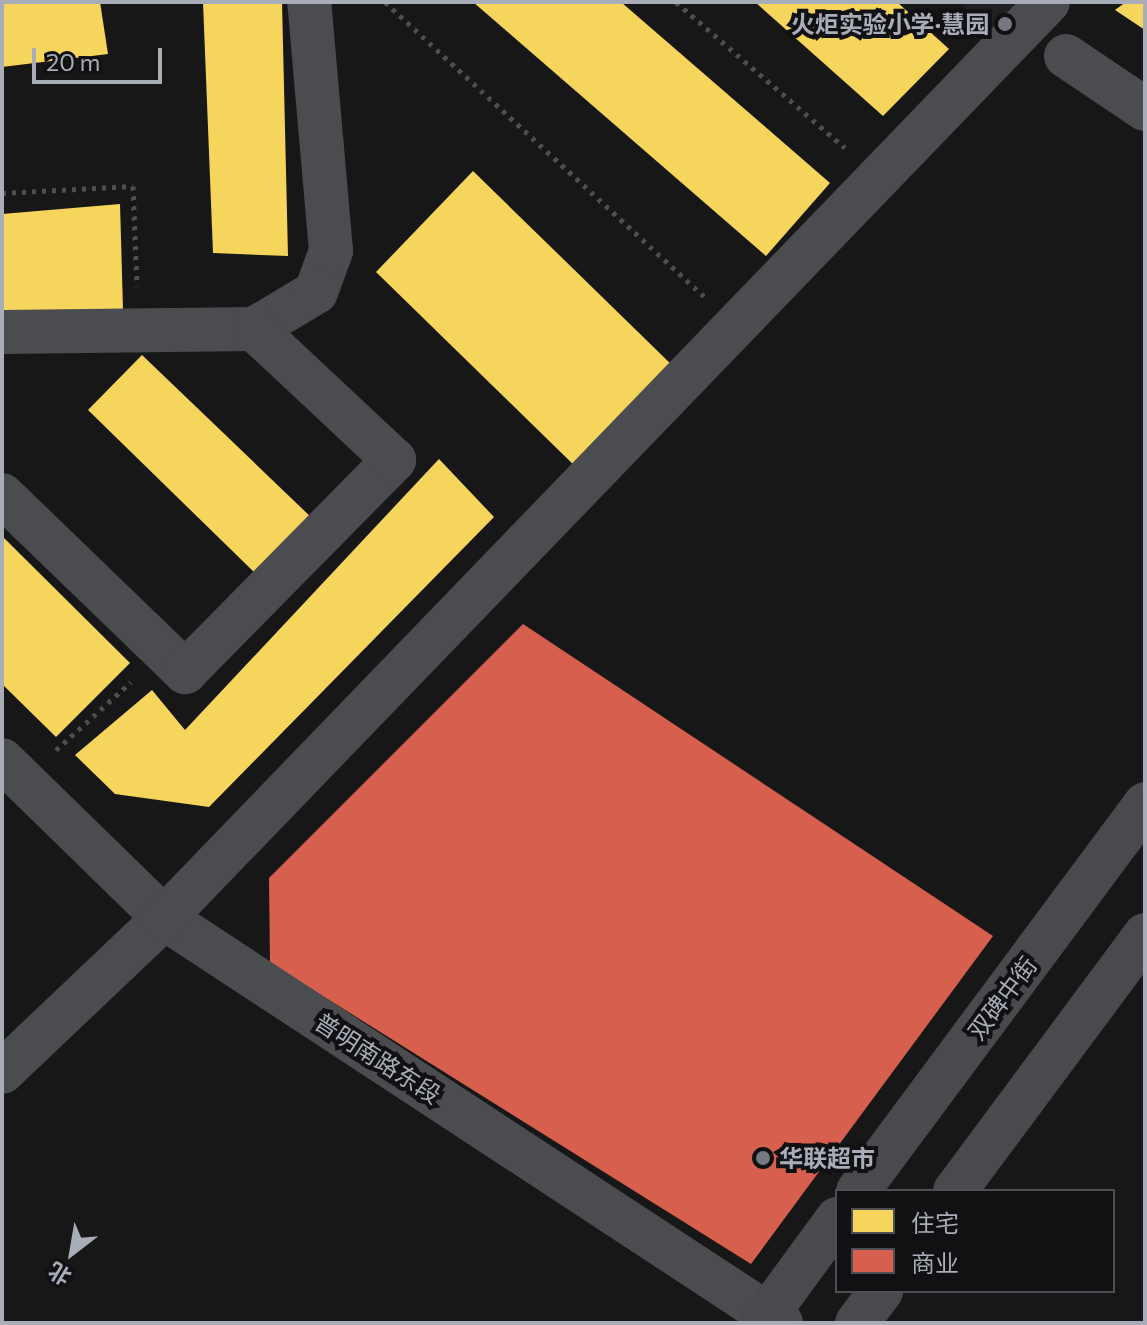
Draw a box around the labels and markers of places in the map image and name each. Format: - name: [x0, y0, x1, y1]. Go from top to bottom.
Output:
- place label: 火炬实验小学·慧园: [791, 10, 989, 38]
- marker: 火炬实验小学·慧园: [996, 15, 1014, 33]
- place label: 华联超市: [779, 1144, 875, 1172]
- marker: 华联超市: [754, 1149, 772, 1167]

